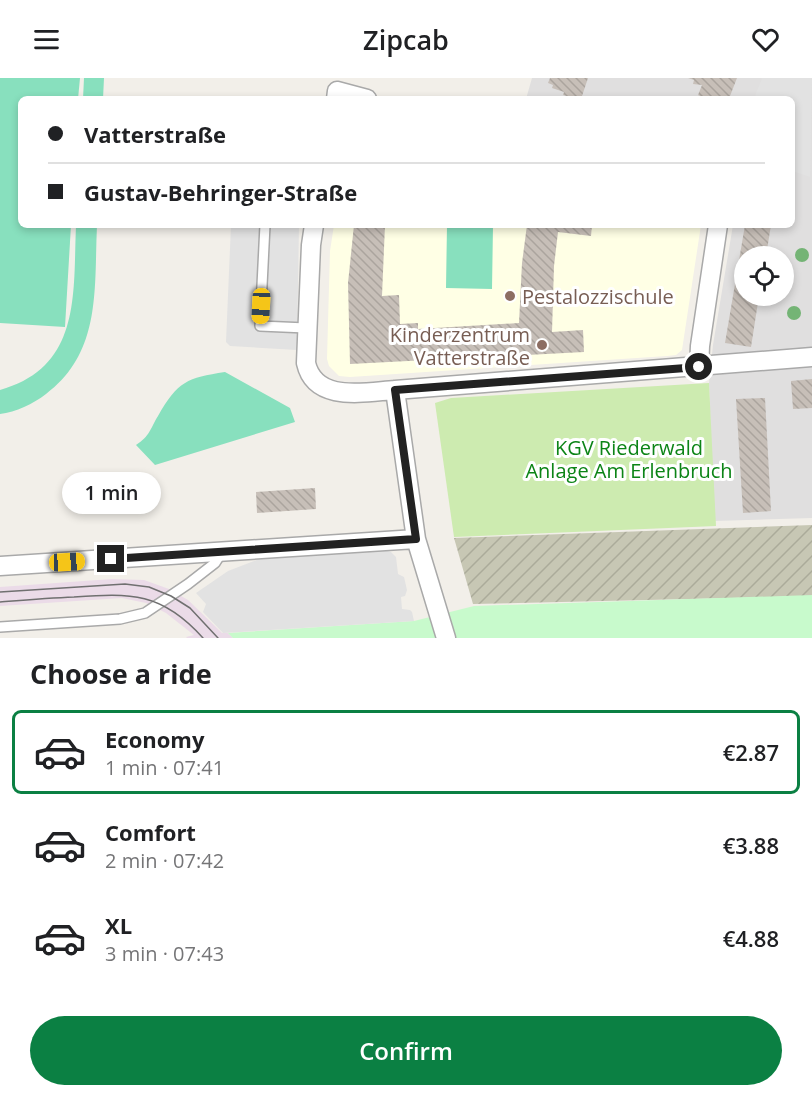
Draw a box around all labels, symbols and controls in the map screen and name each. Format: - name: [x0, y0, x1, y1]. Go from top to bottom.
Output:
- text: Zipcab: [363, 21, 449, 58]
- icon: menu: [30, 23, 63, 56]
- icon: heart: [749, 23, 782, 56]
- text: Vatterstraße: [84, 119, 226, 149]
- text: Gustav-Behringer-Straße: [84, 177, 357, 207]
- map controls: [734, 246, 794, 306]
- button: locate: [734, 246, 794, 306]
- place label: Pestalozzischule: [522, 283, 674, 310]
- car: [251, 288, 271, 324]
- marker: Pestalozzischule: [503, 289, 517, 303]
- place label: Kinderzentrum Vatterstraße: [390, 321, 530, 371]
- marker: Kinderzentrum Vatterstraße: [535, 338, 549, 352]
- route start: [685, 353, 712, 380]
- park label: KGV Riederwald Anlage Am Erlenbruch: [525, 434, 733, 484]
- callout: 1 min: [62, 472, 160, 514]
- text: 1 min: [85, 479, 139, 506]
- route end: [97, 545, 124, 572]
- car: [49, 552, 85, 572]
- text: Choose a ride: [30, 655, 212, 692]
- text: Economy: [105, 724, 204, 754]
- icon: car: [33, 725, 87, 779]
- text: €2.87: [723, 737, 779, 767]
- text: 1 min · 07:41: [105, 754, 224, 781]
- text: Comfort: [105, 817, 196, 847]
- icon: car: [33, 818, 87, 872]
- text: €3.88: [723, 830, 779, 860]
- text: 2 min · 07:42: [105, 847, 224, 874]
- text: XL: [105, 910, 132, 940]
- icon: car: [33, 911, 87, 965]
- text: €4.88: [723, 923, 779, 953]
- text: 3 min · 07:43: [105, 940, 224, 967]
- button: Confirm: [30, 1016, 782, 1085]

